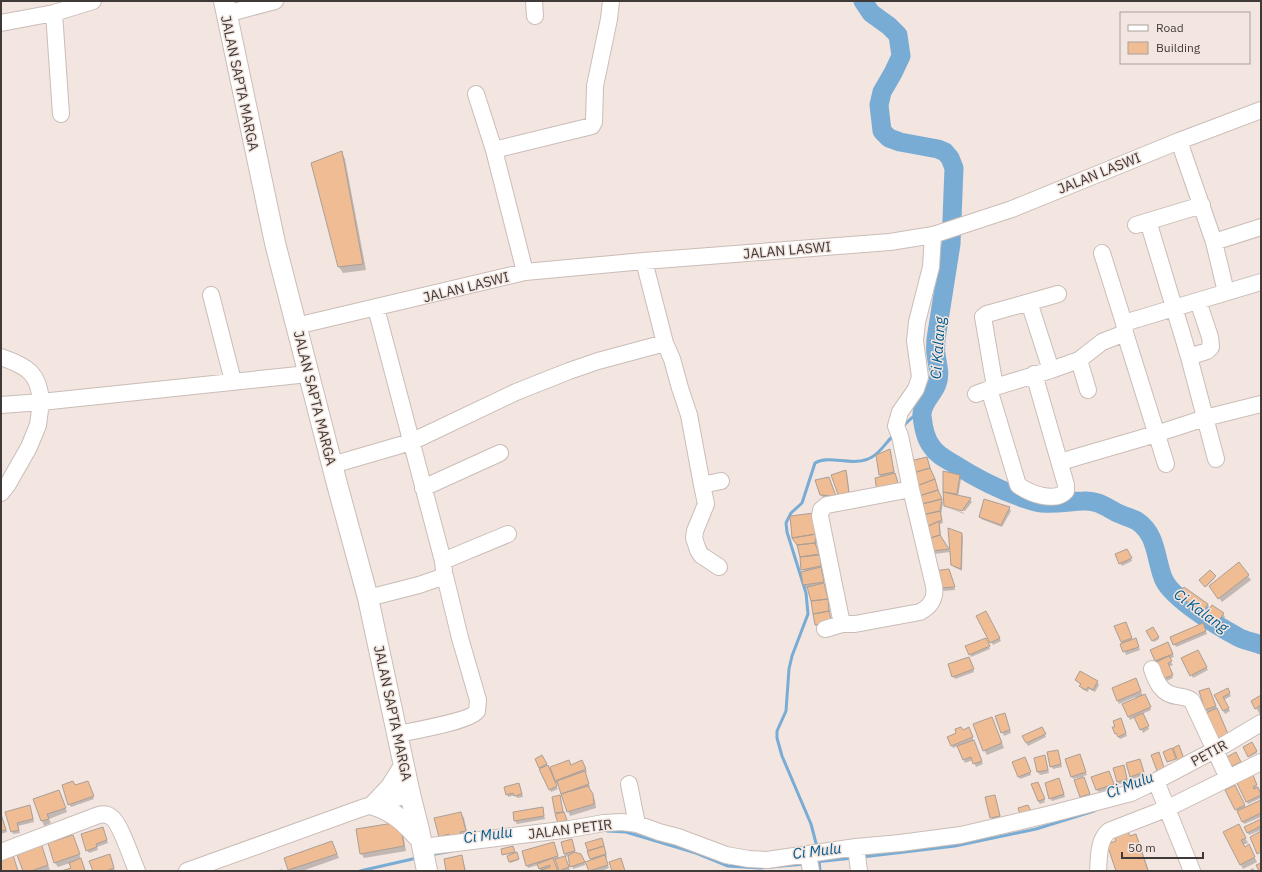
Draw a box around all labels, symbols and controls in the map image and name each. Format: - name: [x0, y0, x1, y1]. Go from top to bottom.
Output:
- legend: [1120, 12, 1250, 64]
- street label: JALAN SAPTA MARGA: [217, 13, 263, 153]
- text: Road: [1156, 20, 1184, 35]
- text: Building: [1156, 40, 1201, 55]
- street label: JALAN LASWI: [1055, 148, 1143, 198]
- street label: JALAN LASWI: [742, 237, 832, 263]
- street label: JALAN LASWI: [421, 268, 511, 306]
- water label: Ci Kalang: [926, 315, 949, 380]
- street label: JALAN SAPTA MARGA: [290, 329, 340, 467]
- water label: Ci Kalang: [1170, 584, 1233, 638]
- street label: JALAN SAPTA MARGA: [370, 643, 416, 783]
- street label: PETIR: [1188, 736, 1231, 770]
- water label: Ci Mulu: [1103, 767, 1156, 802]
- street label: JALAN PETIR: [527, 815, 613, 843]
- water label: Ci Mulu: [462, 822, 514, 847]
- scale bar: [1122, 834, 1203, 860]
- water label: Ci Mulu: [791, 838, 842, 863]
- text: 50 m: [1128, 840, 1156, 855]

